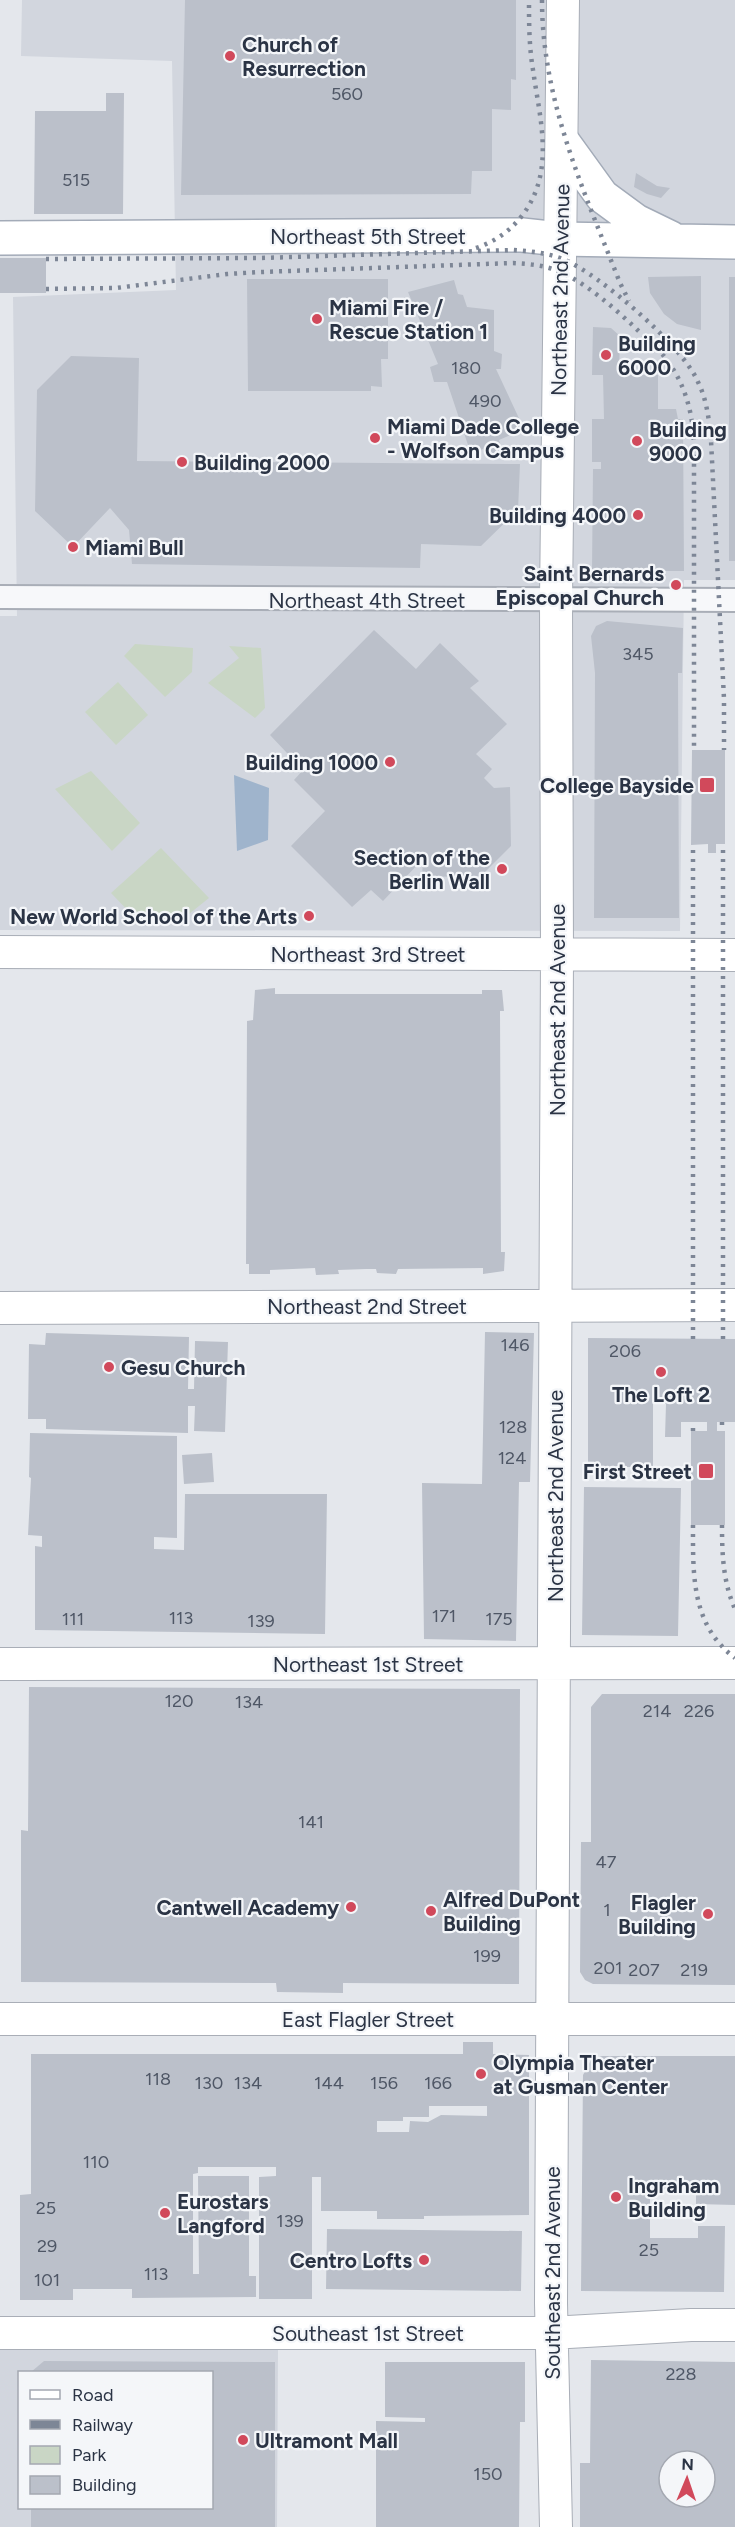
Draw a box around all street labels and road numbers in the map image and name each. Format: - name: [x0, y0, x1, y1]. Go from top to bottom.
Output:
- street label: Northeast 2nd Avenue: [546, 184, 574, 396]
- street label: Northeast 5th Street: [270, 224, 466, 249]
- street label: Northeast 4th Street: [269, 588, 466, 613]
- street label: Northeast 2nd Avenue: [545, 904, 570, 1116]
- street label: Northeast 3rd Street: [270, 942, 466, 967]
- street label: Northeast 2nd Street: [267, 1294, 467, 1319]
- street label: Northeast 2nd Avenue: [543, 1390, 568, 1602]
- street label: Northeast 1st Street: [273, 1652, 463, 1677]
- street label: East Flagler Street: [282, 2007, 454, 2032]
- street label: Southeast 2nd Avenue: [540, 2166, 565, 2380]
- street label: Southeast 1st Street: [272, 2321, 464, 2346]

